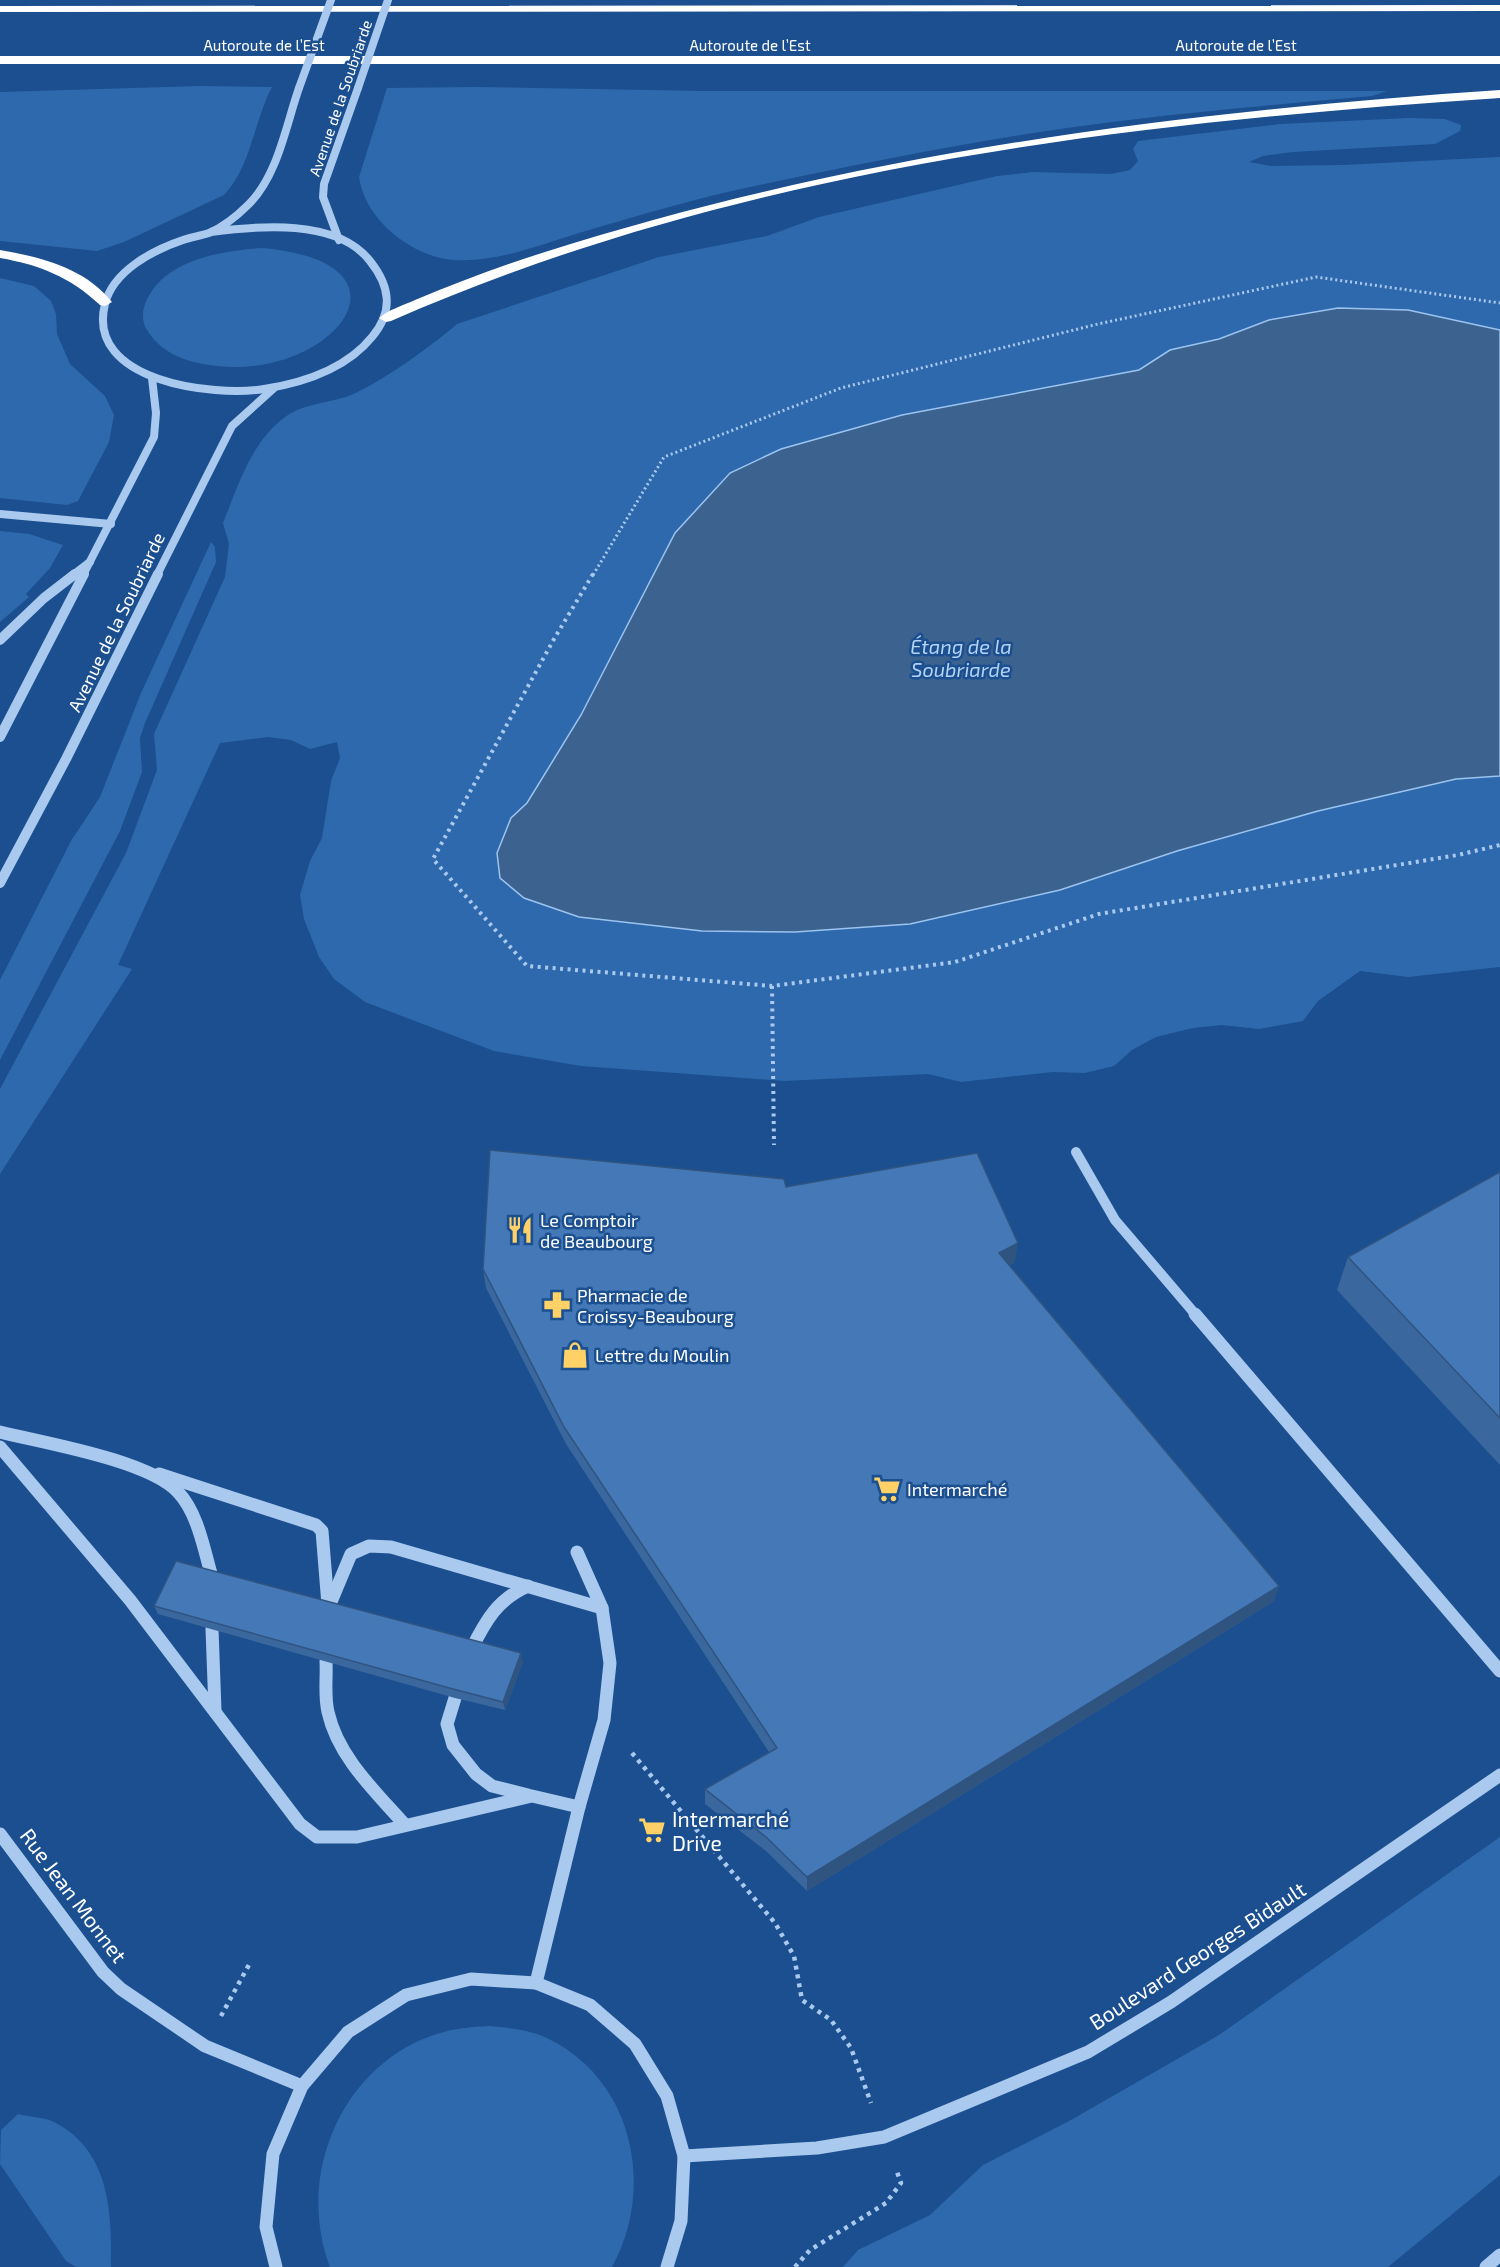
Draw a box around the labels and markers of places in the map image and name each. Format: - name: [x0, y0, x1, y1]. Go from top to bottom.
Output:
- place label: Le Comptoir de Beaubourg: [540, 1209, 653, 1252]
- restaurant icon: Le Comptoir de Beaubourg: [505, 1215, 535, 1245]
- place label: Pharmacie de Croissy-Beaubourg: [577, 1284, 734, 1327]
- pharmacy icon: Pharmacie de Croissy-Beaubourg: [542, 1290, 572, 1320]
- shop icon: Lettre du Moulin: [560, 1340, 590, 1370]
- place label: Lettre du Moulin: [595, 1344, 729, 1366]
- supermarket icon: Intermarché: [872, 1474, 902, 1504]
- place label: Intermarché: [907, 1478, 1007, 1500]
- place label: Intermarché Drive: [672, 1806, 789, 1855]
- supermarket icon: Intermarché Drive: [637, 1815, 667, 1845]

